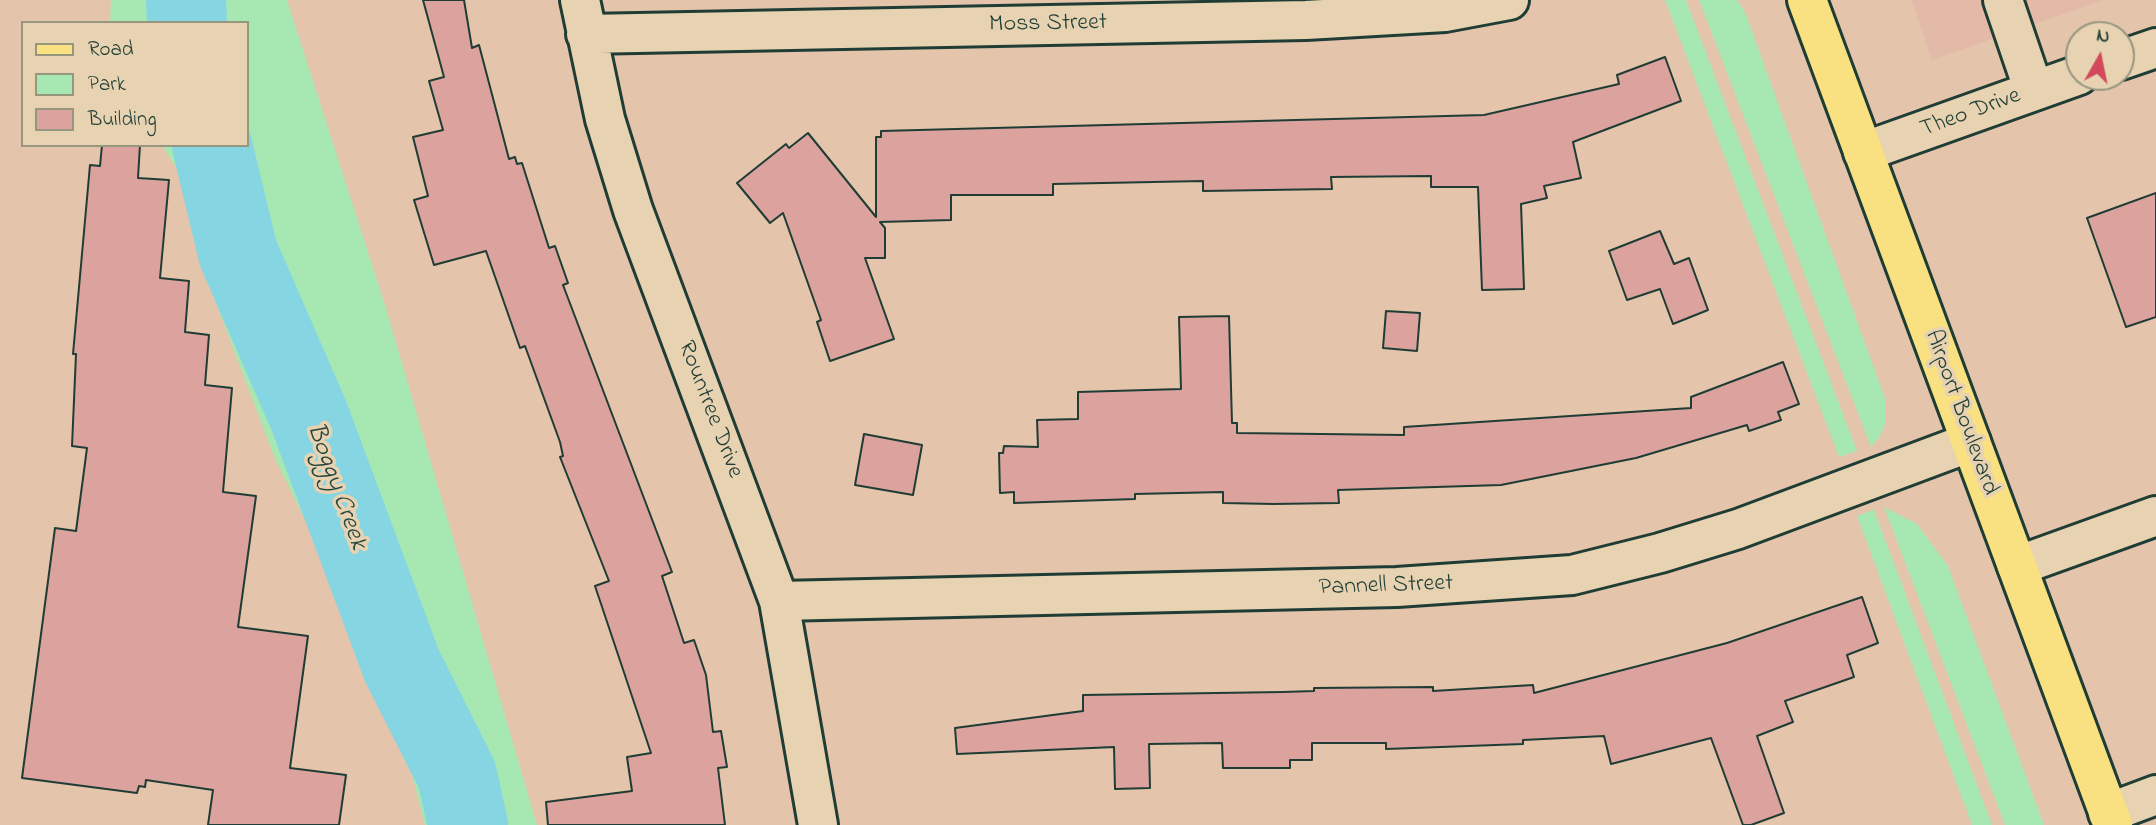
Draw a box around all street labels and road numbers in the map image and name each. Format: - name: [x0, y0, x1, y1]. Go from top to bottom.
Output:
- street label: Moss Street: [989, 10, 1107, 40]
- street label: Theo Drive: [1917, 83, 2025, 145]
- street label: Airport Boulevard: [1917, 326, 2003, 500]
- street label: Rountree Drive: [670, 337, 748, 483]
- street label: Pannell Street: [1318, 570, 1454, 604]

